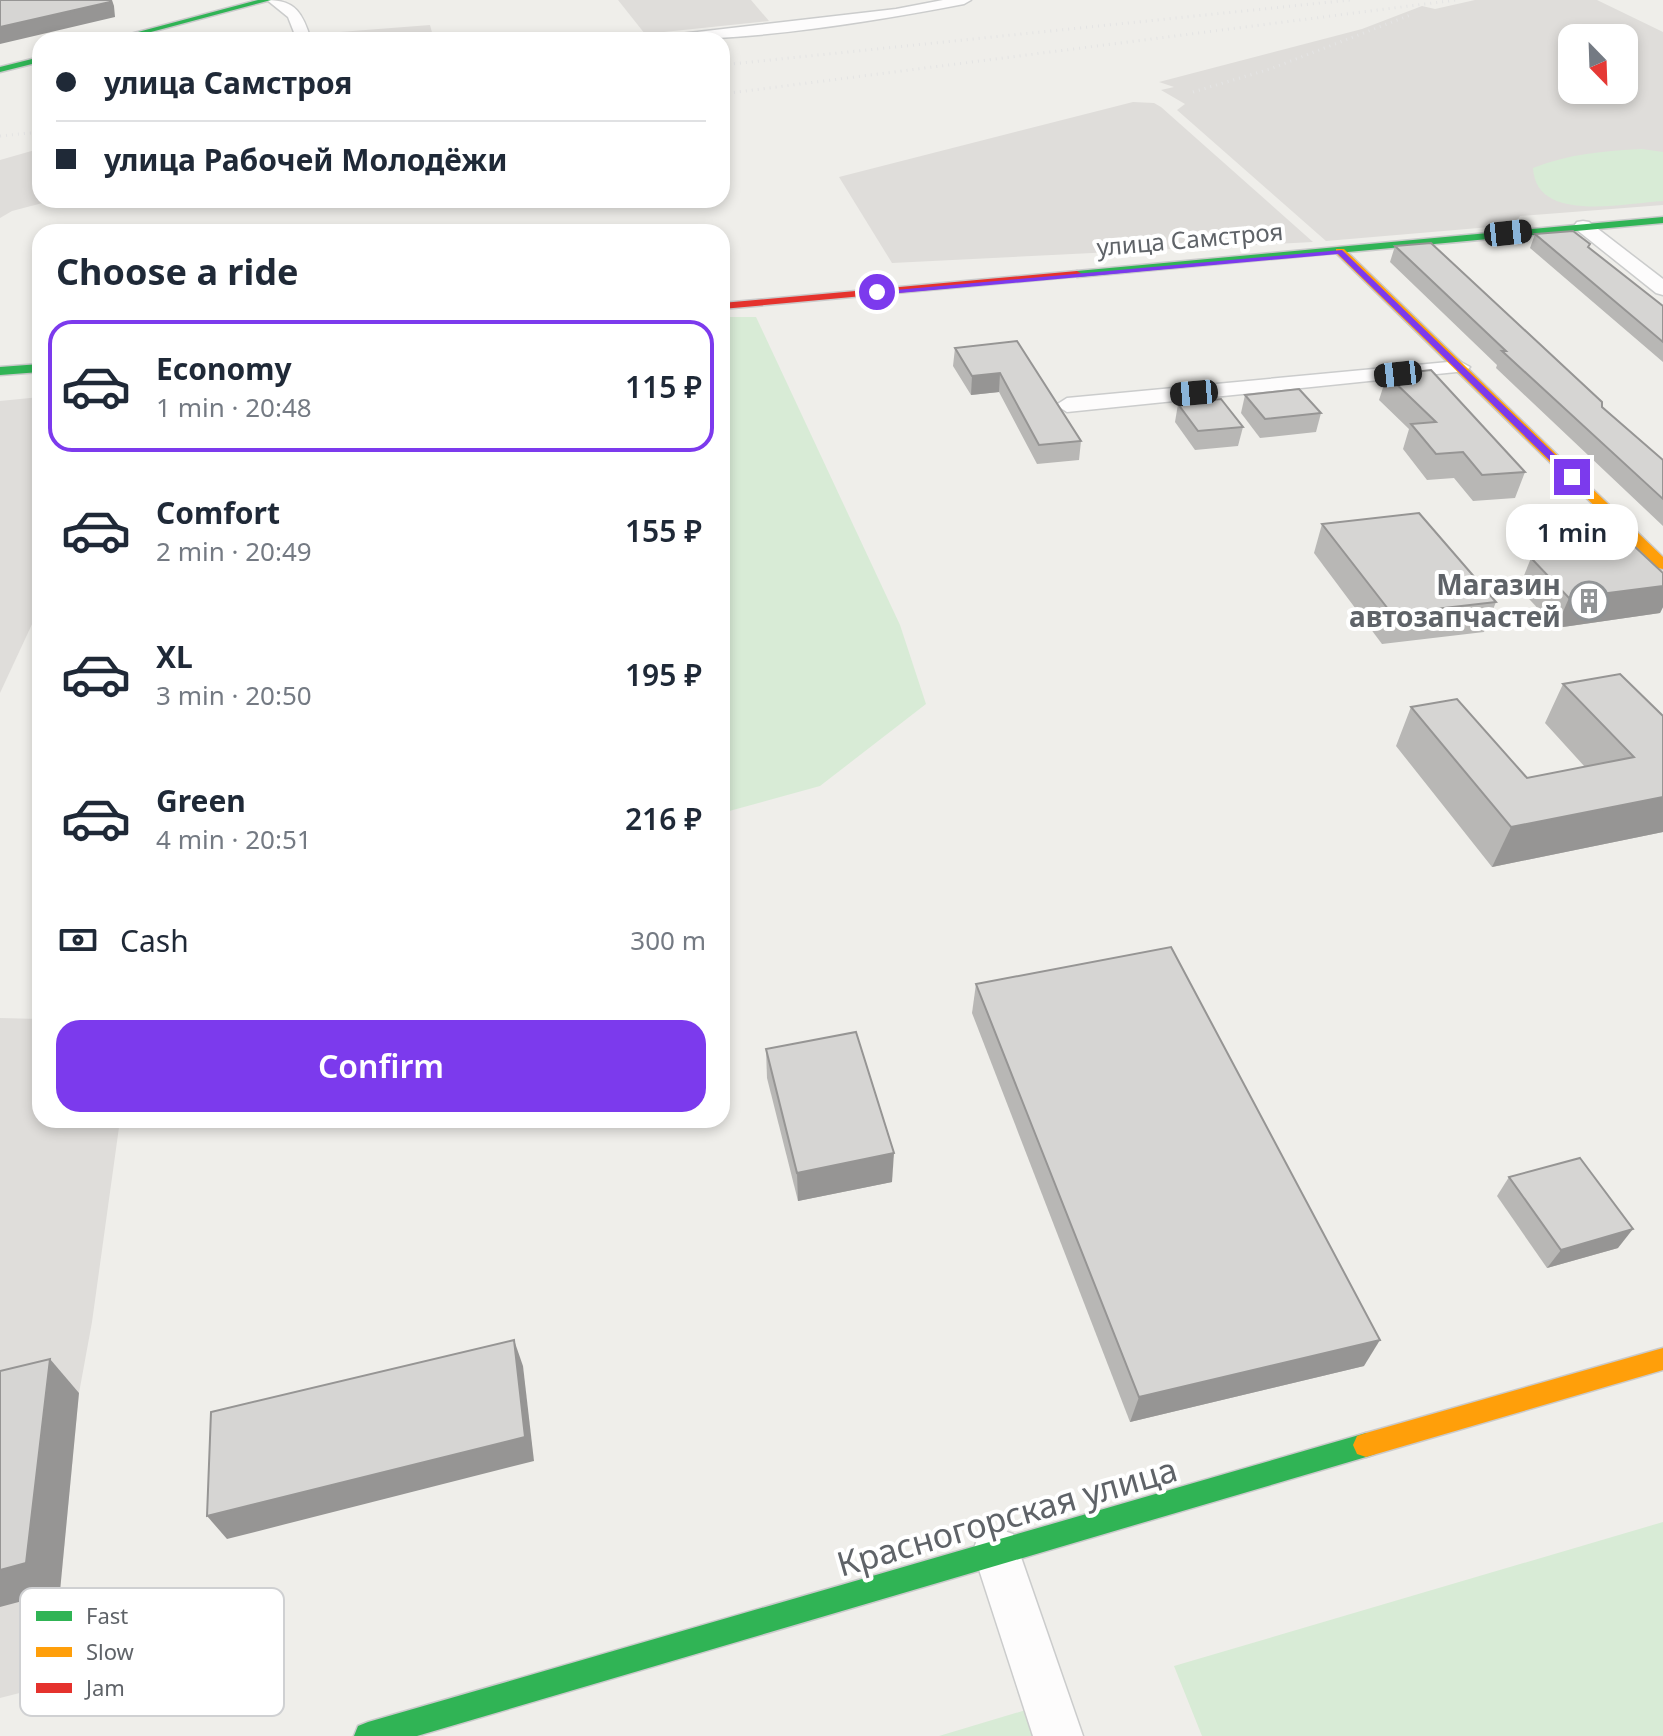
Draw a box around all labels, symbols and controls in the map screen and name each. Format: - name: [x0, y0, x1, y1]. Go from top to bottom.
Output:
- north arrow: [1558, 24, 1638, 104]
- map controls: [1558, 24, 1638, 104]
- text: улица Самстроя: [104, 62, 352, 103]
- text: улица Рабочей Молодёжи: [104, 139, 507, 180]
- street label: улица Самстроя: [1095, 214, 1284, 263]
- car: [1483, 219, 1533, 247]
- text: Choose a ride: [56, 247, 298, 296]
- route start: [859, 274, 895, 310]
- text: Economy: [156, 348, 292, 389]
- icon: car: [60, 350, 132, 422]
- car: [1373, 360, 1423, 388]
- text: 115 ₽: [625, 366, 702, 407]
- car: [1169, 379, 1219, 407]
- text: 1 min · 20:48: [156, 389, 312, 425]
- route end: [1554, 459, 1590, 495]
- text: Comfort: [156, 492, 280, 533]
- icon: car: [60, 494, 132, 566]
- callout: 1 min: [1506, 505, 1638, 561]
- text: 155 ₽: [625, 510, 702, 551]
- text: 1 min: [1537, 514, 1607, 550]
- text: 2 min · 20:49: [156, 533, 312, 569]
- place label: Магазин автозапчастей: [1349, 565, 1561, 635]
- building icon: Магазин автозапчастей: [1568, 580, 1610, 622]
- text: XL: [156, 636, 193, 677]
- icon: car: [60, 638, 132, 710]
- text: 195 ₽: [625, 654, 702, 695]
- text: 3 min · 20:50: [156, 677, 312, 713]
- text: Green: [156, 780, 246, 821]
- icon: car: [60, 782, 132, 854]
- text: 216 ₽: [625, 798, 702, 839]
- text: 4 min · 20:51: [156, 821, 312, 857]
- icon: cash: [56, 918, 100, 962]
- text: Cash: [120, 920, 189, 961]
- text: 300 m: [630, 922, 706, 958]
- button: Confirm: [56, 1020, 706, 1112]
- street label: Красногорская улица: [831, 1445, 1182, 1587]
- legend: [20, 1588, 284, 1716]
- text: Fast: [86, 1600, 128, 1630]
- text: Slow: [86, 1636, 135, 1666]
- text: Jam: [84, 1672, 125, 1702]

